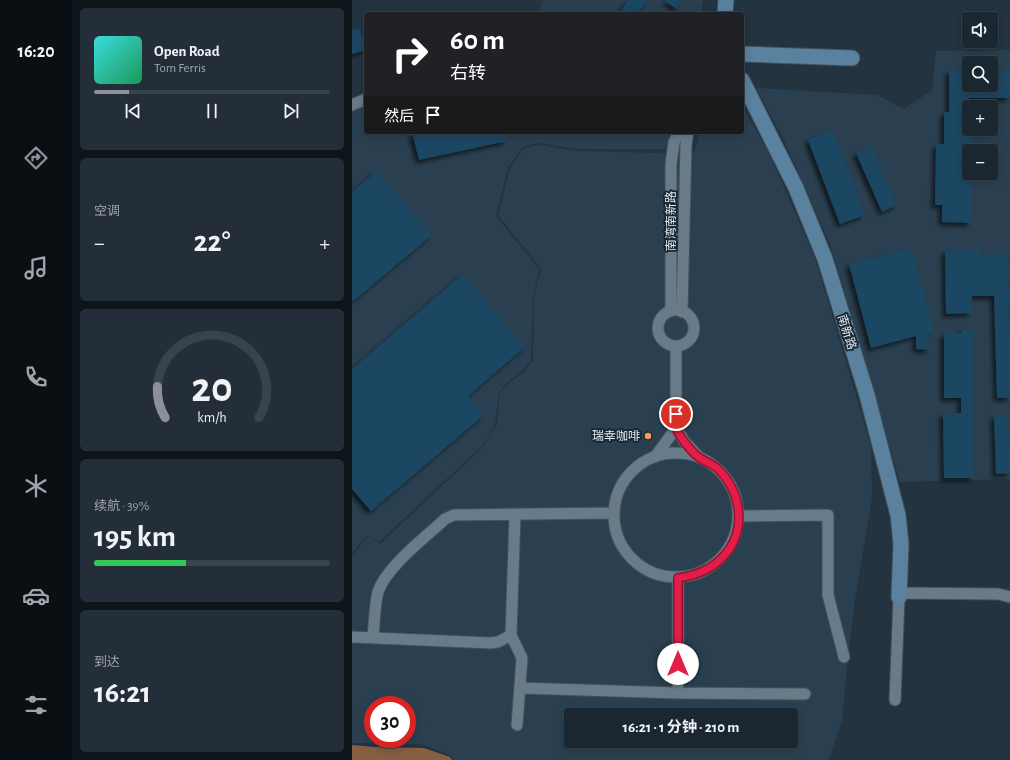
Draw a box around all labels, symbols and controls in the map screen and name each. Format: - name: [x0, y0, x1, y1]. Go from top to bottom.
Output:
- map controls: [962, 12, 998, 180]
- button: sound: [962, 12, 998, 48]
- text: 60 m: [450, 27, 505, 55]
- icon: right: [384, 28, 436, 80]
- text: 16:20: [17, 43, 55, 61]
- text: Open Road: [154, 44, 220, 59]
- button: search: [962, 56, 998, 92]
- text: Tom Ferris: [154, 62, 206, 75]
- text: 右转: [450, 65, 486, 83]
- icon: previous: [122, 100, 144, 122]
- icon: pause: [201, 100, 223, 122]
- icon: next: [280, 100, 302, 122]
- button: +: [962, 100, 998, 136]
- icon: arrive: [422, 104, 444, 126]
- text: 然后: [384, 109, 414, 124]
- icon: directions: [22, 144, 50, 172]
- button: −: [962, 144, 998, 180]
- street label: 南湾南新路: [664, 191, 677, 251]
- text: 空调: [94, 205, 120, 218]
- text: 22°: [193, 227, 231, 257]
- text: −: [94, 232, 105, 254]
- text: +: [319, 232, 330, 254]
- icon: music: [22, 254, 50, 282]
- street label: 南新路: [836, 313, 859, 351]
- icon: phone: [22, 363, 50, 391]
- text: 20: [191, 368, 233, 409]
- pin: [659, 397, 693, 431]
- icon: arrive: [665, 403, 687, 425]
- text: km/h: [197, 411, 227, 425]
- place label: 瑞幸咖啡: [592, 430, 640, 442]
- marker: 瑞幸咖啡: [643, 431, 653, 441]
- icon: climate: [22, 472, 50, 500]
- text: 续航 · 39%: [94, 500, 149, 513]
- text: 195 km: [94, 522, 176, 552]
- icon: car: [22, 582, 50, 610]
- position arrow: [657, 643, 699, 685]
- text: 到达: [94, 656, 120, 669]
- text: 16:21: [94, 678, 151, 708]
- icon: filters: [22, 691, 50, 719]
- speed limit sign: 30: [364, 696, 416, 748]
- text: 16:21 · 1 分钟 · 210 m: [623, 720, 739, 735]

